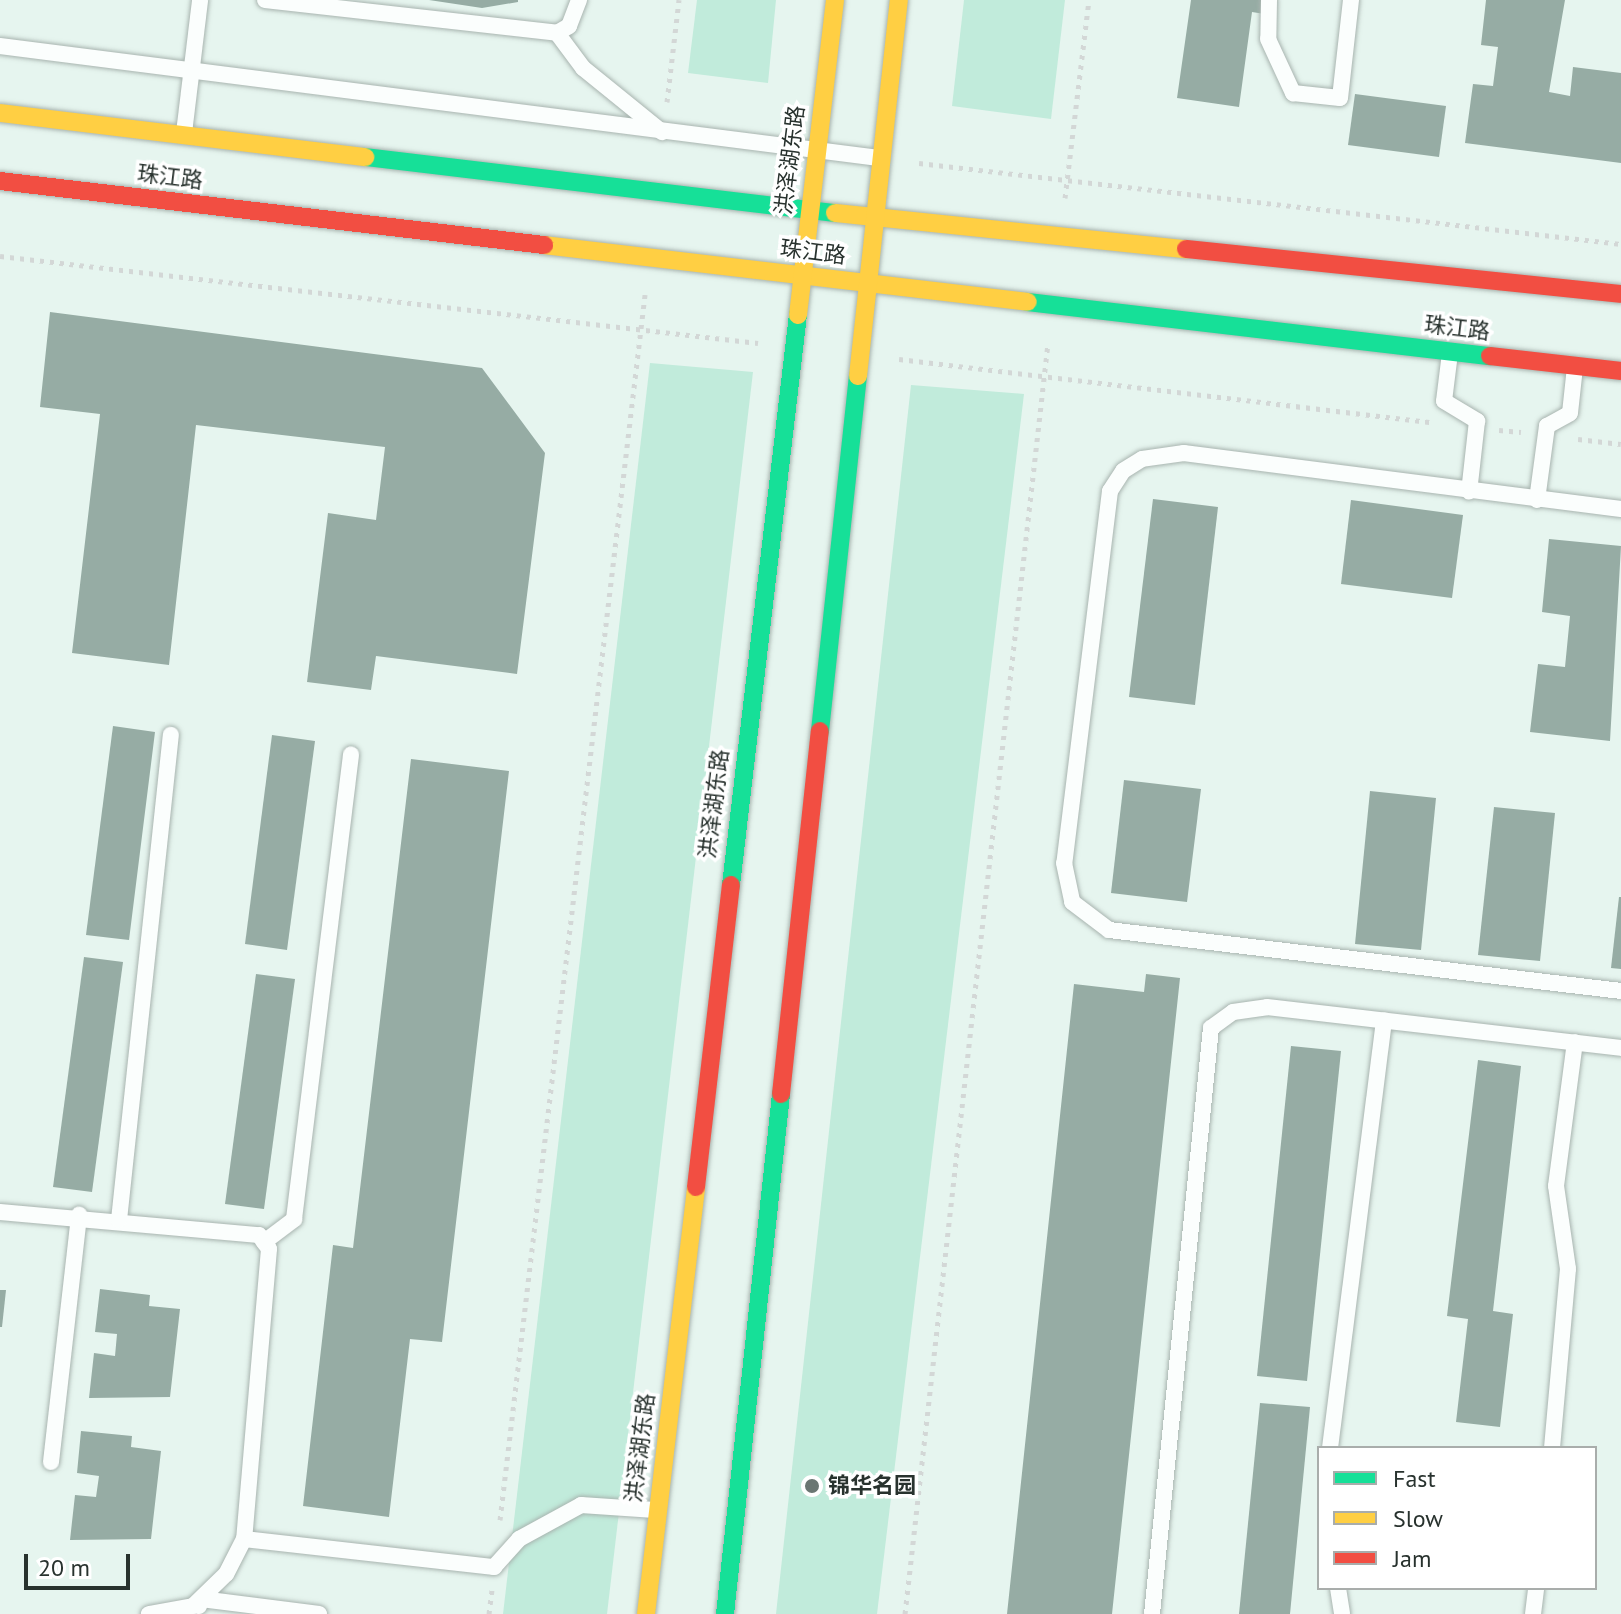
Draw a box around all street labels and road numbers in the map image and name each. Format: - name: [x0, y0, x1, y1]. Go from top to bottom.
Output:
- street label: 洪泽湖东路: [770, 104, 810, 216]
- street label: 珠江路: [136, 160, 204, 194]
- street label: 珠江路: [779, 235, 847, 269]
- street label: 珠江路: [1423, 311, 1491, 345]
- street label: 洪泽湖东路: [694, 748, 734, 860]
- street label: 洪泽湖东路: [620, 1392, 660, 1504]

